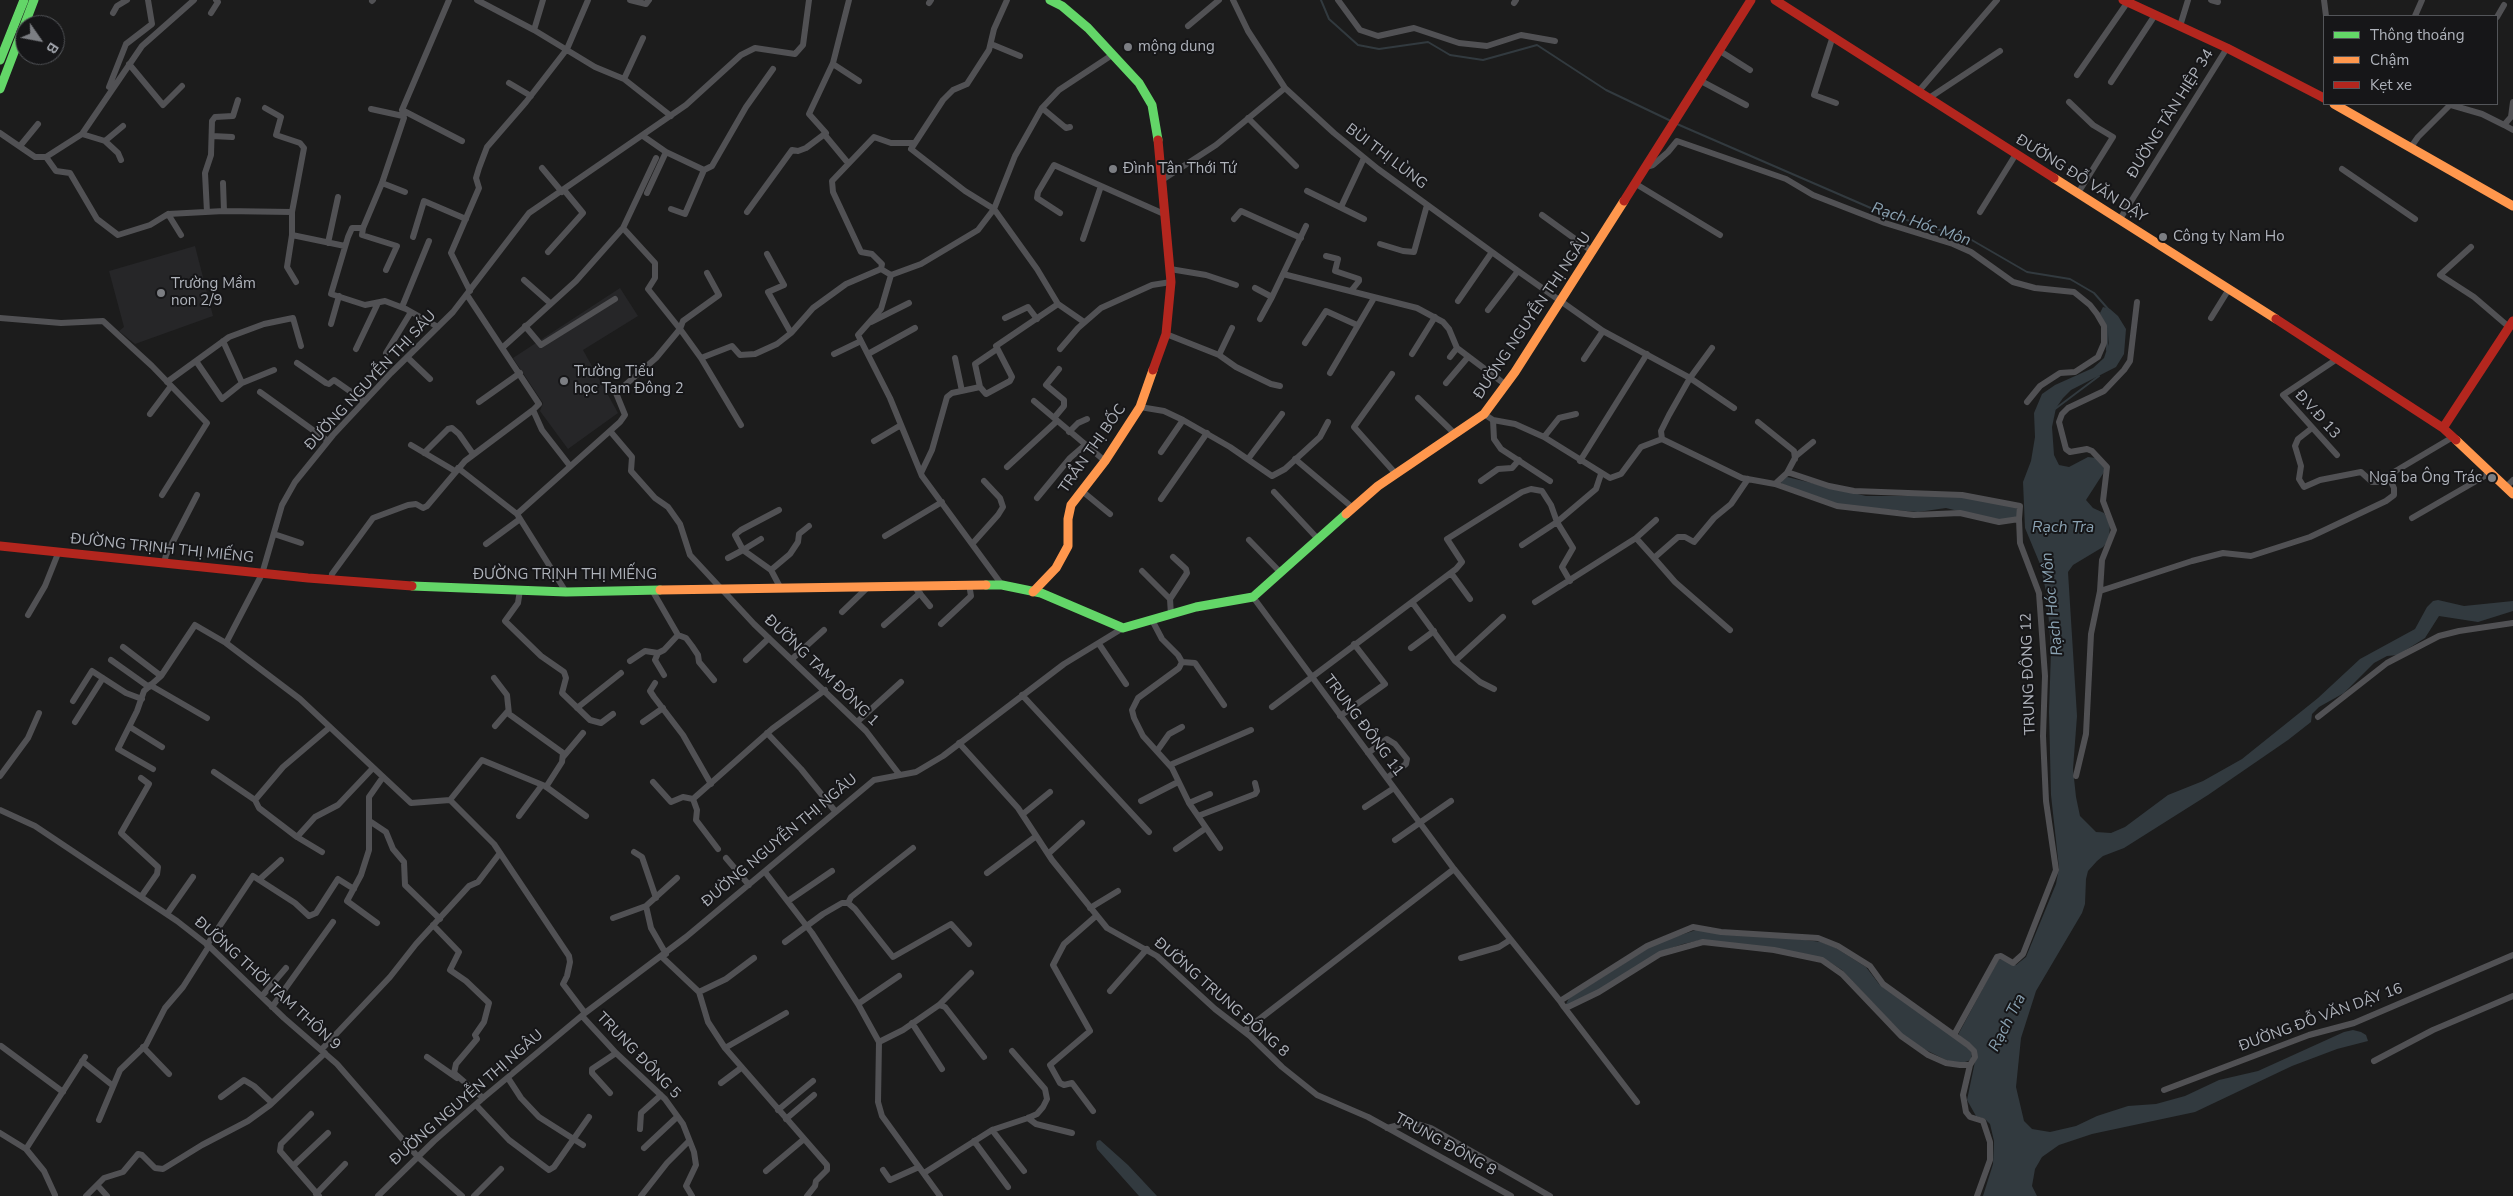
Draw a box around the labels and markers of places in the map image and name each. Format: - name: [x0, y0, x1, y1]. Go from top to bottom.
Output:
- place label: mộng dung: [1138, 38, 1215, 56]
- marker: mộng dung: [1122, 41, 1134, 53]
- place label: Đình Tân Thới Tứ: [1123, 160, 1236, 178]
- marker: Đình Tân Thới Tứ: [1107, 163, 1119, 175]
- place label: Công ty Nam Ho: [2173, 228, 2284, 246]
- marker: Công ty Nam Ho: [2157, 231, 2169, 243]
- place label: Trường Mầm non 2/9: [171, 275, 256, 310]
- marker: Trường Mầm non 2/9: [155, 287, 167, 299]
- place label: Trường Tiểu học Tam Đông 2: [574, 363, 684, 398]
- marker: Trường Tiểu học Tam Đông 2: [558, 375, 570, 387]
- place label: Ngã ba Ông Trác: [2369, 469, 2482, 487]
- marker: Ngã ba Ông Trác: [2486, 472, 2498, 484]

